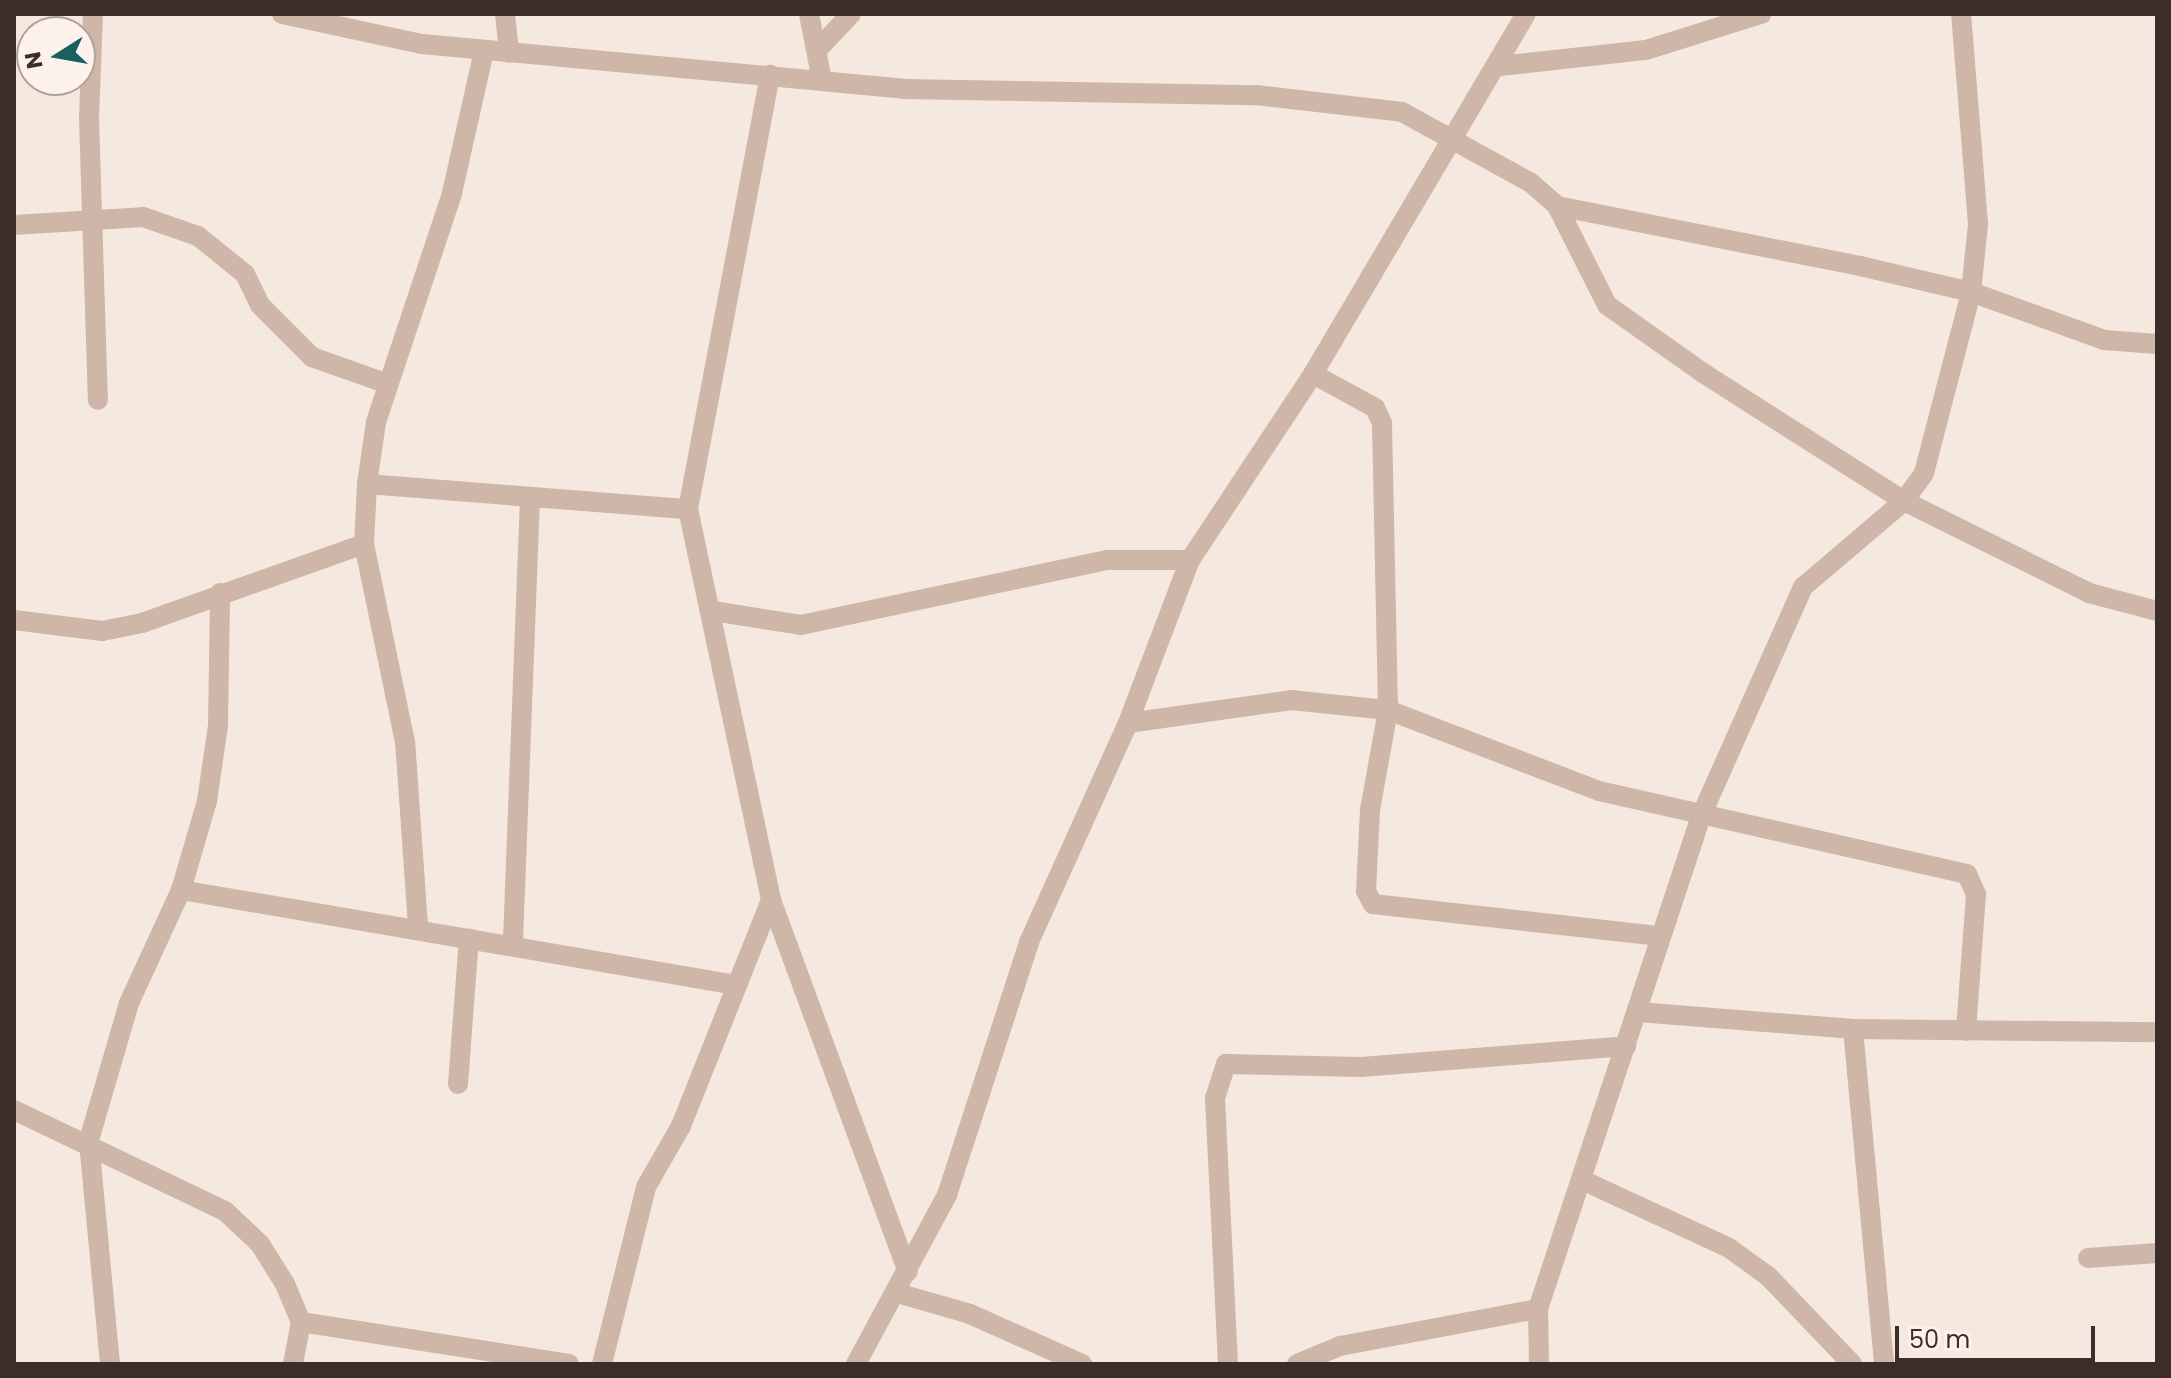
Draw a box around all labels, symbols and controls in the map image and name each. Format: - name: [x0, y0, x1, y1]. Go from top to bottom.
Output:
- north arrow: [16, 16, 96, 96]
- text: N: [17, 49, 51, 71]
- scale bar: [1899, 1310, 2099, 1360]
- text: 50 m: [1909, 1323, 1970, 1356]

